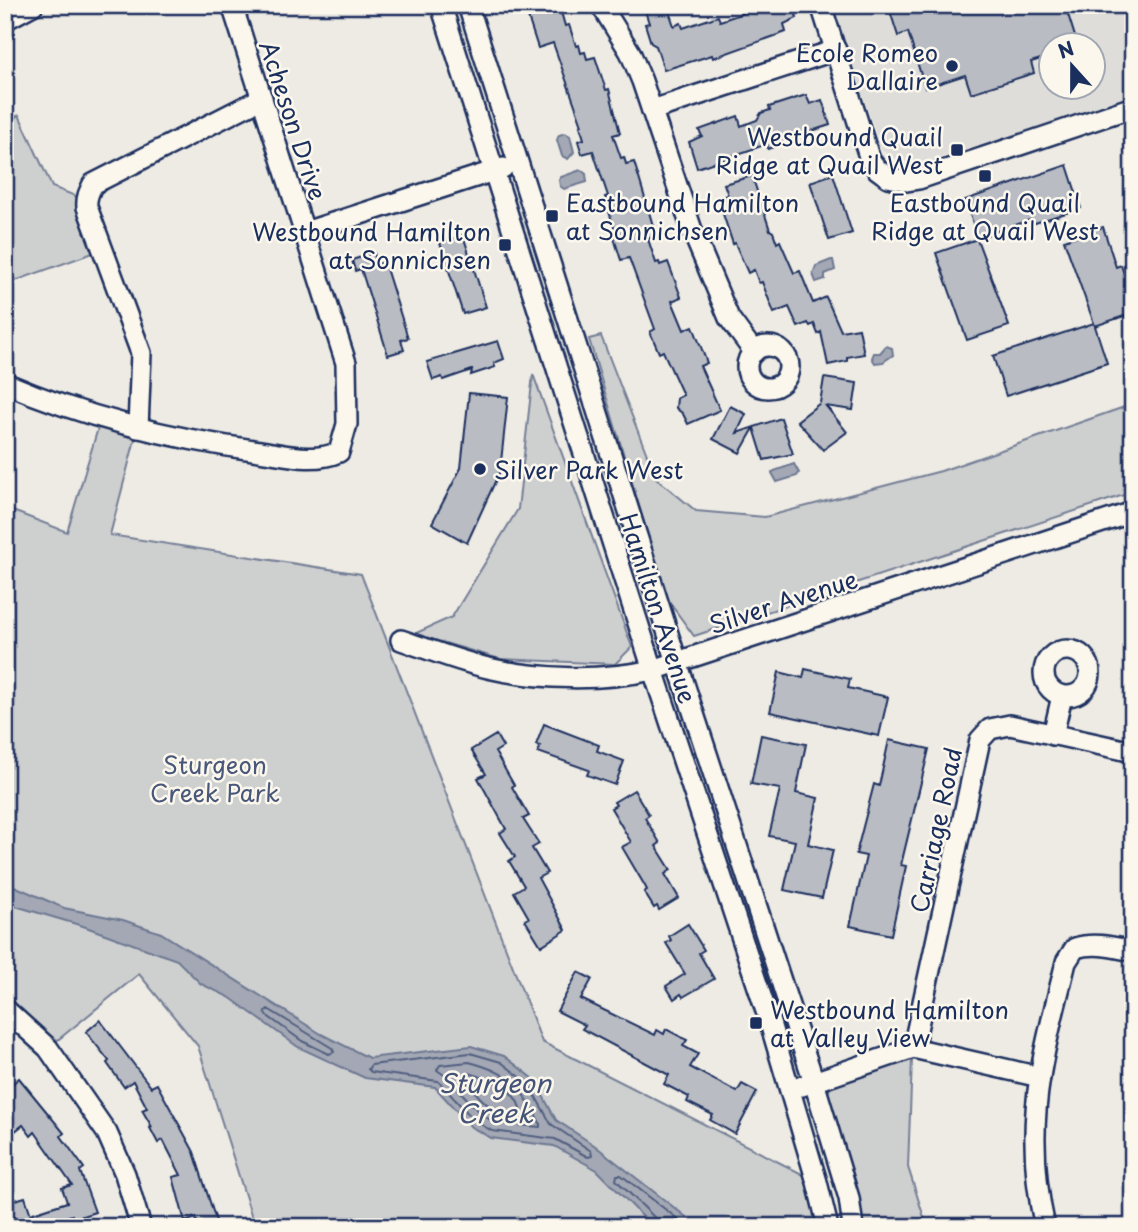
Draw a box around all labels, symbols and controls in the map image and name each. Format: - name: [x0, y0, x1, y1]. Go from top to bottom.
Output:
- north arrow: [1036, 32, 1106, 102]
- text: N: [1054, 33, 1078, 65]
- place label: Ecole Romeo Dallaire: [796, 34, 938, 98]
- street label: Acheson Drive: [251, 36, 337, 204]
- marker: Ecole Romeo Dallaire: [944, 58, 960, 74]
- place label: Westbound Quail Ridge at Quail West: [716, 118, 943, 182]
- marker: Westbound Quail Ridge at Quail West: [949, 142, 965, 158]
- marker: Eastbound Quail Ridge at Quail West: [977, 168, 993, 184]
- place label: Eastbound Hamilton at Sonnichsen: [566, 184, 799, 248]
- place label: Eastbound Quail Ridge at Quail West: [871, 184, 1099, 248]
- marker: Eastbound Hamilton at Sonnichsen: [544, 208, 560, 224]
- place label: Westbound Hamilton at Sonnichsen: [252, 213, 491, 277]
- marker: Westbound Hamilton at Sonnichsen: [497, 237, 513, 253]
- place label: Silver Park West: [494, 451, 683, 487]
- marker: Silver Park West: [472, 461, 488, 477]
- street label: Hamilton Avenue: [611, 508, 707, 708]
- street label: Silver Avenue: [704, 560, 862, 642]
- street label: Carriage Road: [900, 744, 970, 916]
- park label: Sturgeon Creek Park: [150, 746, 280, 810]
- place label: Westbound Hamilton at Valley View: [770, 991, 1009, 1055]
- marker: Westbound Hamilton at Valley View: [748, 1015, 764, 1031]
- water label: Sturgeon Creek: [439, 1063, 553, 1132]

